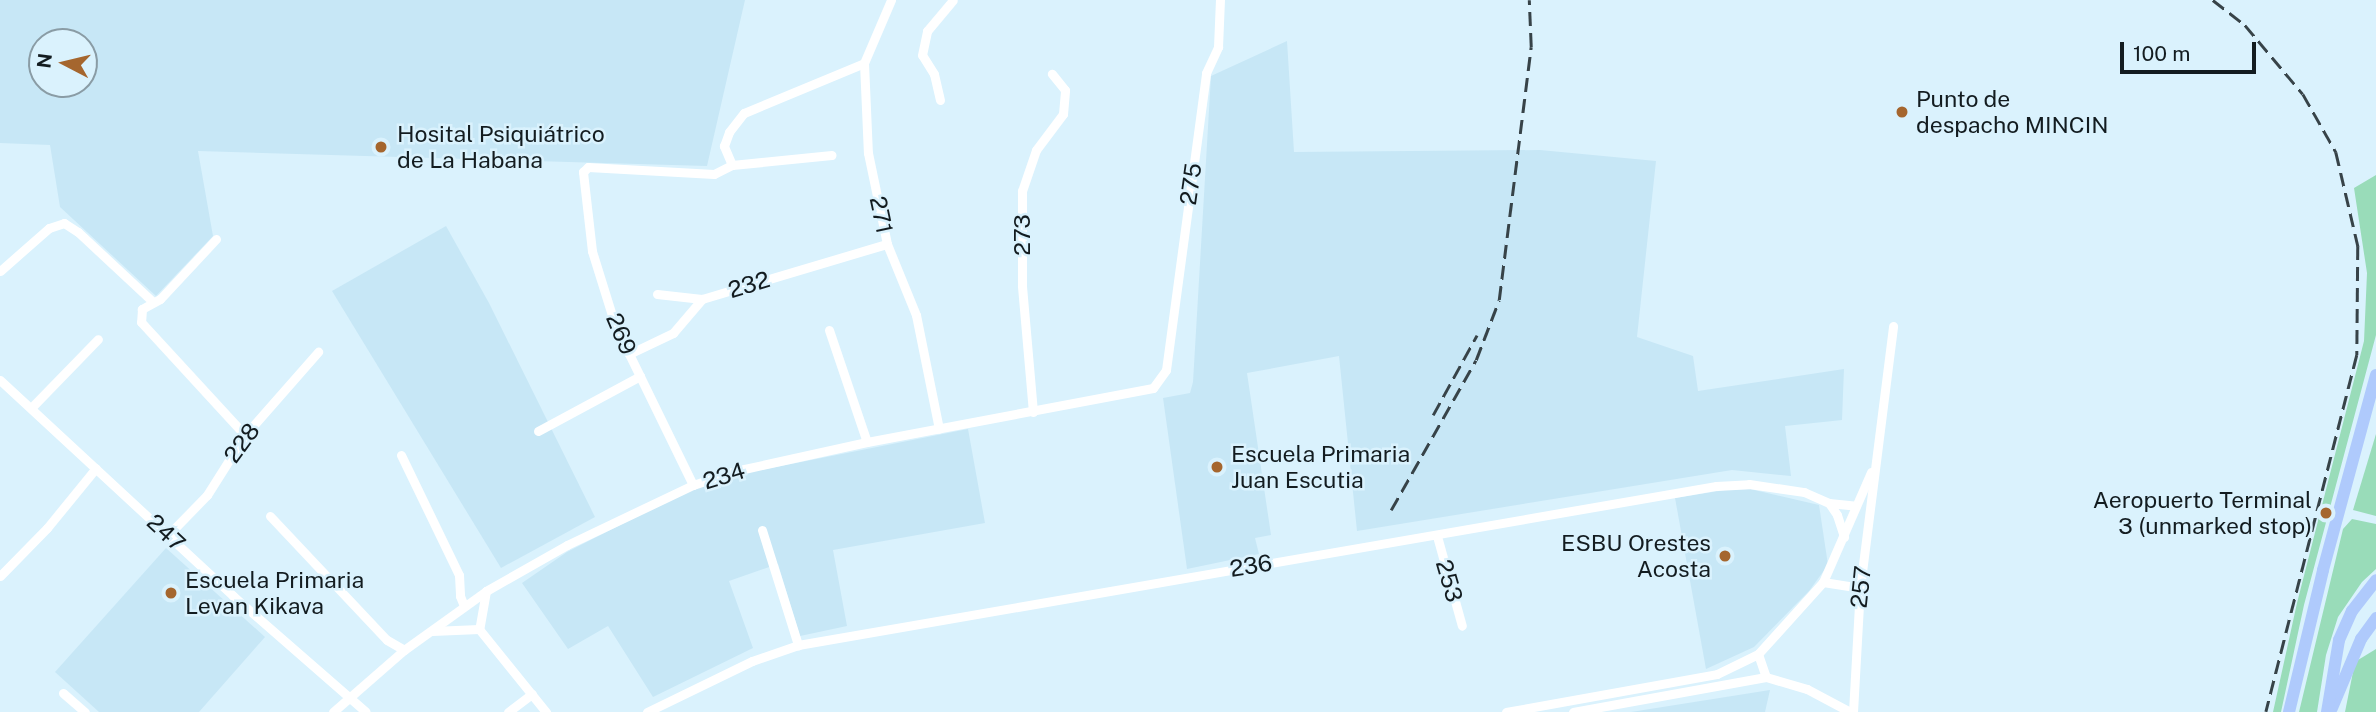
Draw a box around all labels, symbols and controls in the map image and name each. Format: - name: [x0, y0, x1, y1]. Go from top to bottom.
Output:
- north arrow: [28, 28, 98, 98]
- scale bar: [2124, 28, 2260, 72]
- text: 100 m: [2133, 41, 2190, 66]
- text: N: [32, 52, 56, 69]
- place label: Punto de despacho MINCIN: [1916, 85, 2109, 139]
- marker: Punto de despacho MINCIN: [1894, 104, 1910, 120]
- place label: Hosital Psiquiátrico de La Habana: [397, 120, 605, 174]
- marker: Hosital Psiquiátrico de La Habana: [371, 137, 391, 157]
- street label: 275: [1174, 161, 1208, 207]
- street label: 271: [864, 194, 898, 236]
- street label: 273: [1008, 214, 1036, 256]
- street label: 232: [725, 266, 773, 304]
- street label: 269: [600, 309, 642, 359]
- street label: 228: [218, 418, 266, 468]
- place label: Escuela Primaria Juan Escutia: [1231, 440, 1410, 494]
- street label: 234: [700, 457, 748, 495]
- marker: Escuela Primaria Juan Escutia: [1209, 459, 1225, 475]
- place label: Aeropuerto Terminal 3 (unmarked stop): [2092, 486, 2312, 540]
- marker: Aeropuerto Terminal 3 (unmarked stop): [2318, 505, 2334, 521]
- street label: 247: [141, 509, 191, 557]
- place label: ESBU Orestes Acosta: [1561, 529, 1711, 583]
- marker: ESBU Orestes Acosta: [1717, 548, 1733, 564]
- street label: 236: [1228, 549, 1274, 583]
- street label: 253: [1430, 557, 1468, 605]
- street label: 257: [1845, 565, 1877, 609]
- place label: Escuela Primaria Levan Kikava: [185, 566, 364, 620]
- marker: Escuela Primaria Levan Kikava: [163, 585, 179, 601]

